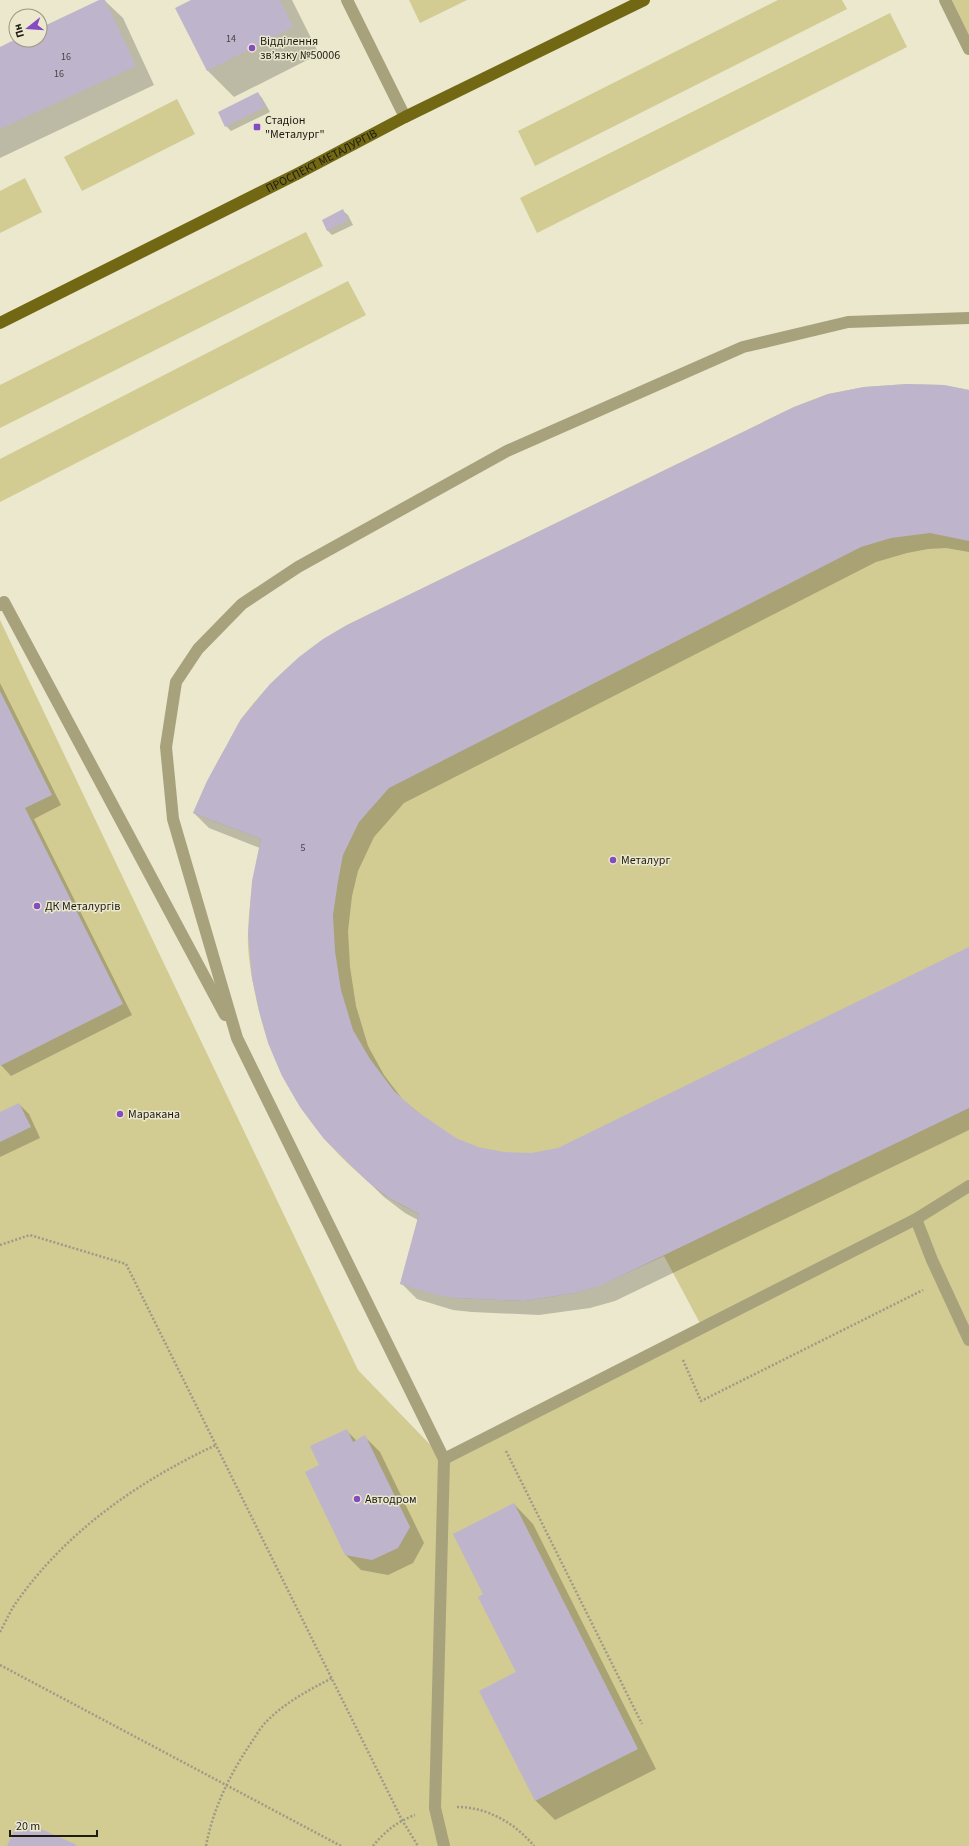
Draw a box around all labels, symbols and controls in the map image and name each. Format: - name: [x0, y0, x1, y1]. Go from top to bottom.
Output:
- north arrow: [8, 8, 48, 48]
- text: Пн: [10, 22, 28, 40]
- house number: 14: [226, 32, 236, 46]
- place label: Відділення зв’язку №50006: [260, 33, 340, 64]
- marker: Відділення зв’язку №50006: [247, 43, 257, 53]
- house number: 16: [61, 50, 71, 64]
- house number: 16: [54, 67, 64, 81]
- place label: Стадіон "Металург": [265, 112, 325, 143]
- marker: Стадіон "Металург": [252, 122, 262, 132]
- street label: ПРОСПЕКТ МЕТАЛУРГІВ: [263, 125, 380, 197]
- house number: 5: [301, 841, 306, 855]
- place label: Металург: [621, 852, 671, 869]
- marker: Металург: [608, 855, 618, 865]
- place label: ДК Металургів: [45, 898, 120, 915]
- marker: ДК Металургів: [32, 901, 42, 911]
- place label: Маракана: [128, 1106, 180, 1123]
- marker: Маракана: [115, 1109, 125, 1119]
- place label: Автодром: [365, 1491, 416, 1508]
- marker: Автодром: [352, 1494, 362, 1504]
- scale bar: [10, 1812, 97, 1838]
- text: 20 m: [16, 1818, 40, 1835]

